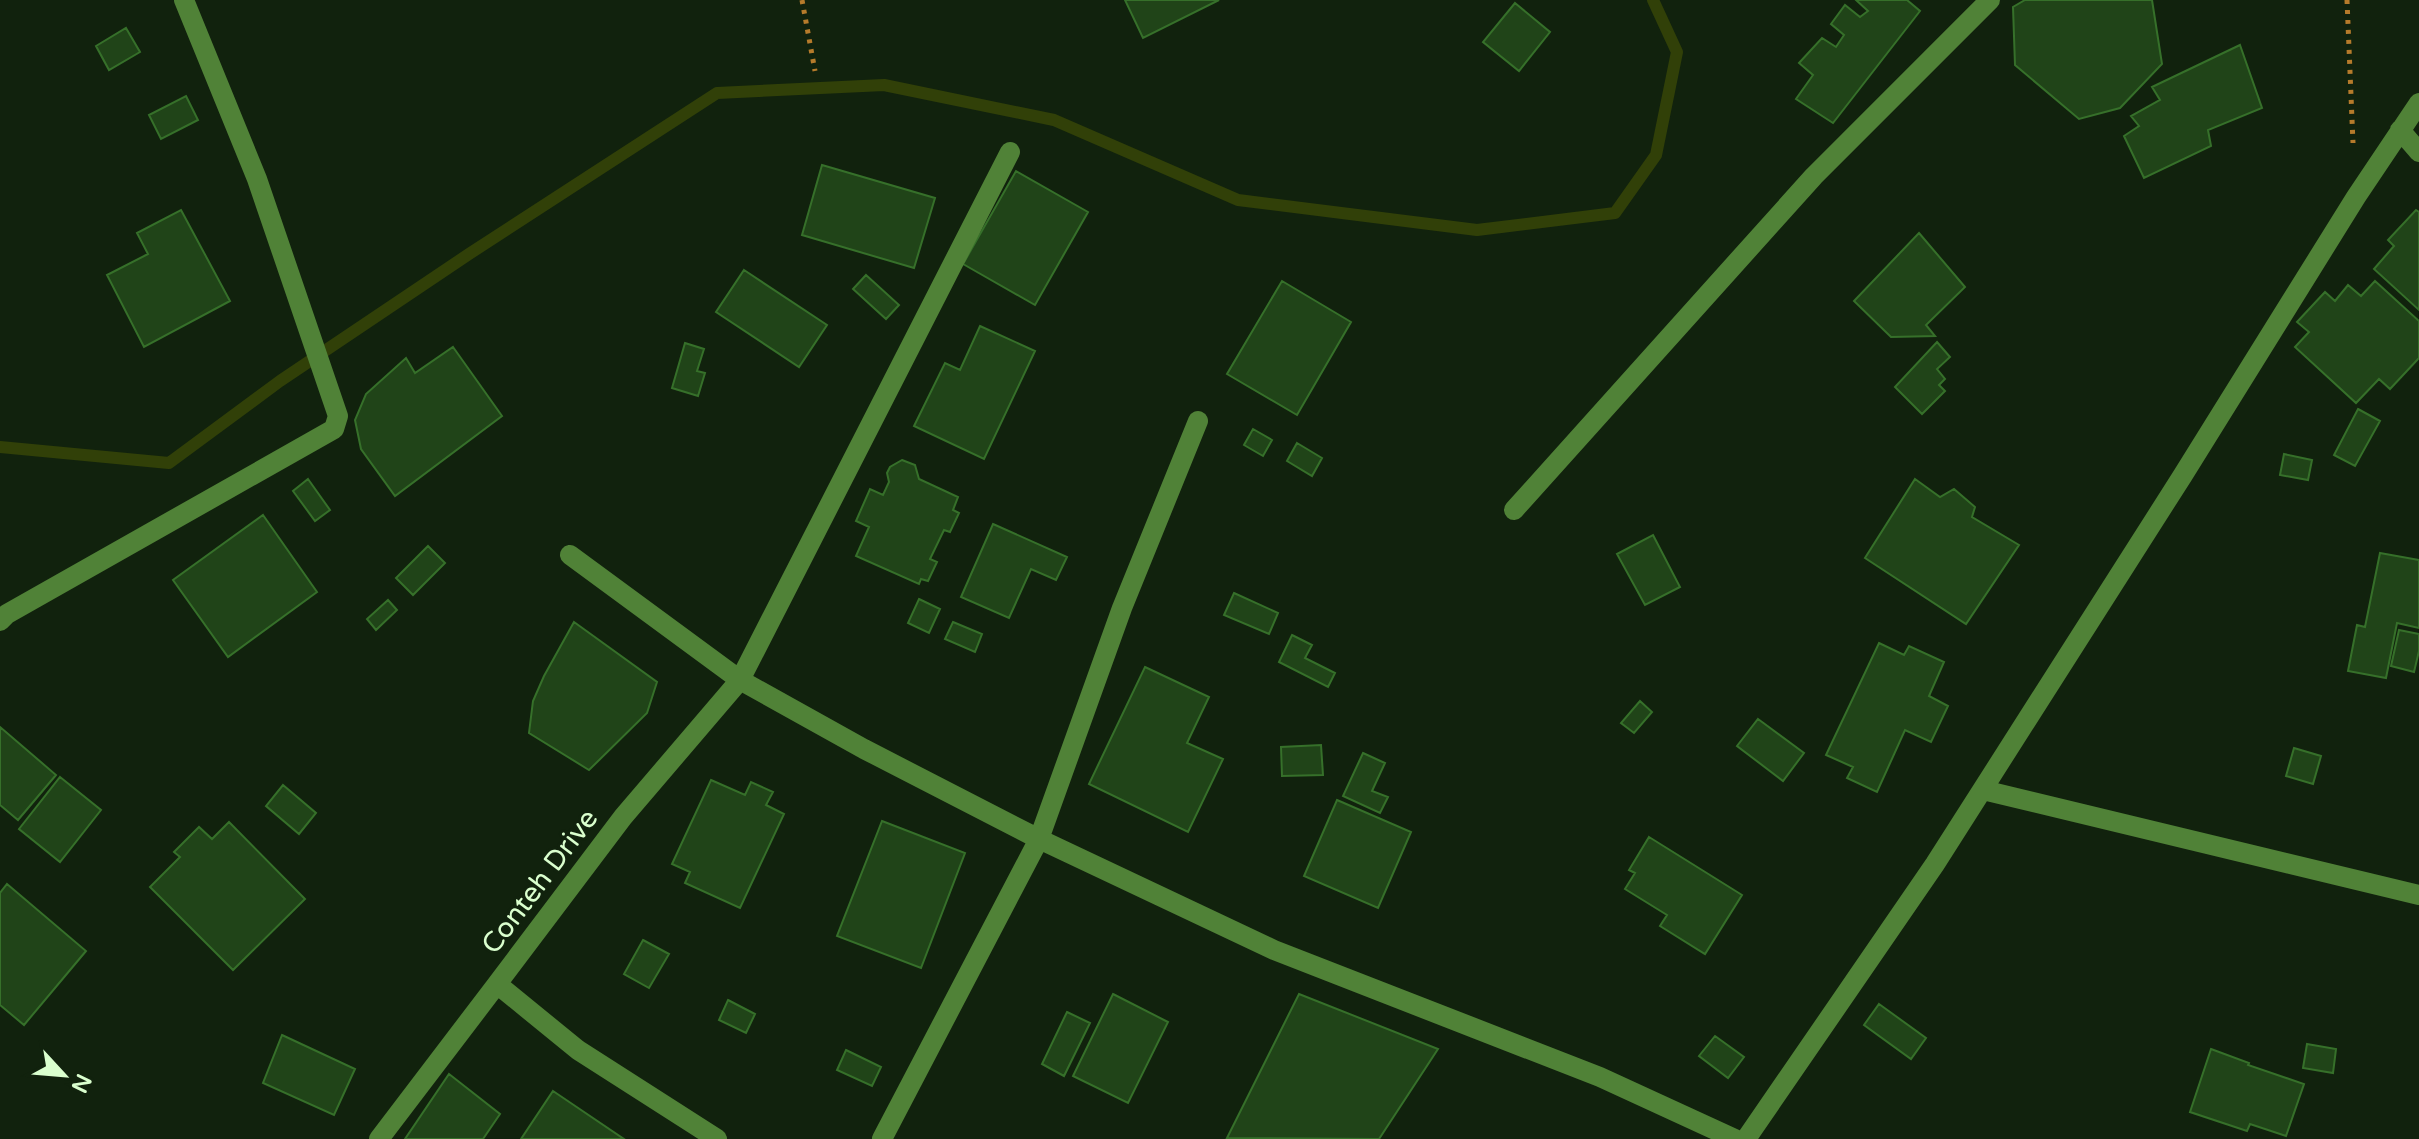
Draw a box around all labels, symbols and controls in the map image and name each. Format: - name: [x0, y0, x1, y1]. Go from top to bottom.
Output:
- street label: Conteh Drive: [474, 803, 605, 961]
- north arrow: [24, 1035, 104, 1115]
- text: N: [66, 1070, 97, 1097]

